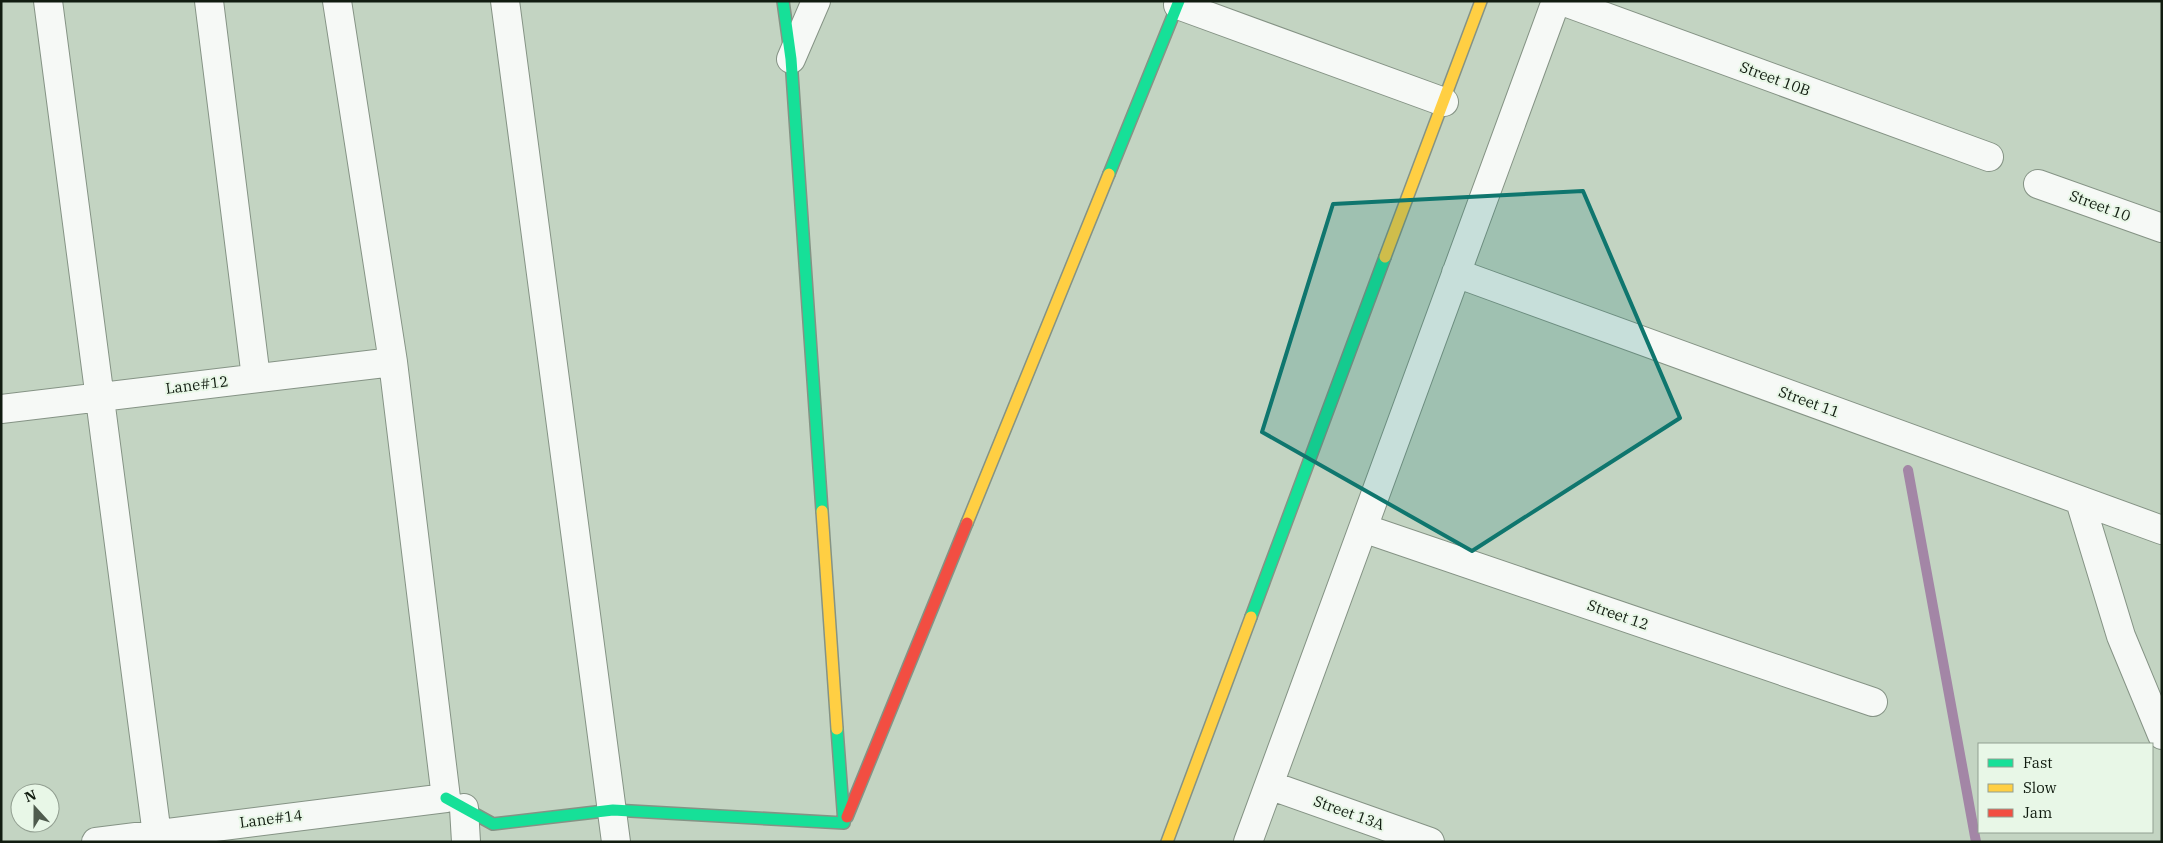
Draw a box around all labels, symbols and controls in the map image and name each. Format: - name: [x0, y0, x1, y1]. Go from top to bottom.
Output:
- street label: Street 10B: [1737, 57, 1813, 100]
- street label: Street 10: [2067, 186, 2133, 225]
- street label: Lane#12: [164, 371, 229, 398]
- street label: Street 11: [1776, 382, 1842, 421]
- street label: Street 12: [1585, 595, 1651, 634]
- legend: [1978, 743, 2153, 833]
- text: Fast: [2023, 753, 2053, 772]
- text: Slow: [2023, 778, 2057, 797]
- north arrow: [10, 783, 60, 833]
- text: N: [22, 785, 39, 806]
- street label: Street 13A: [1311, 791, 1388, 834]
- text: Jam: [2023, 803, 2052, 822]
- street label: Lane#14: [238, 805, 303, 832]

